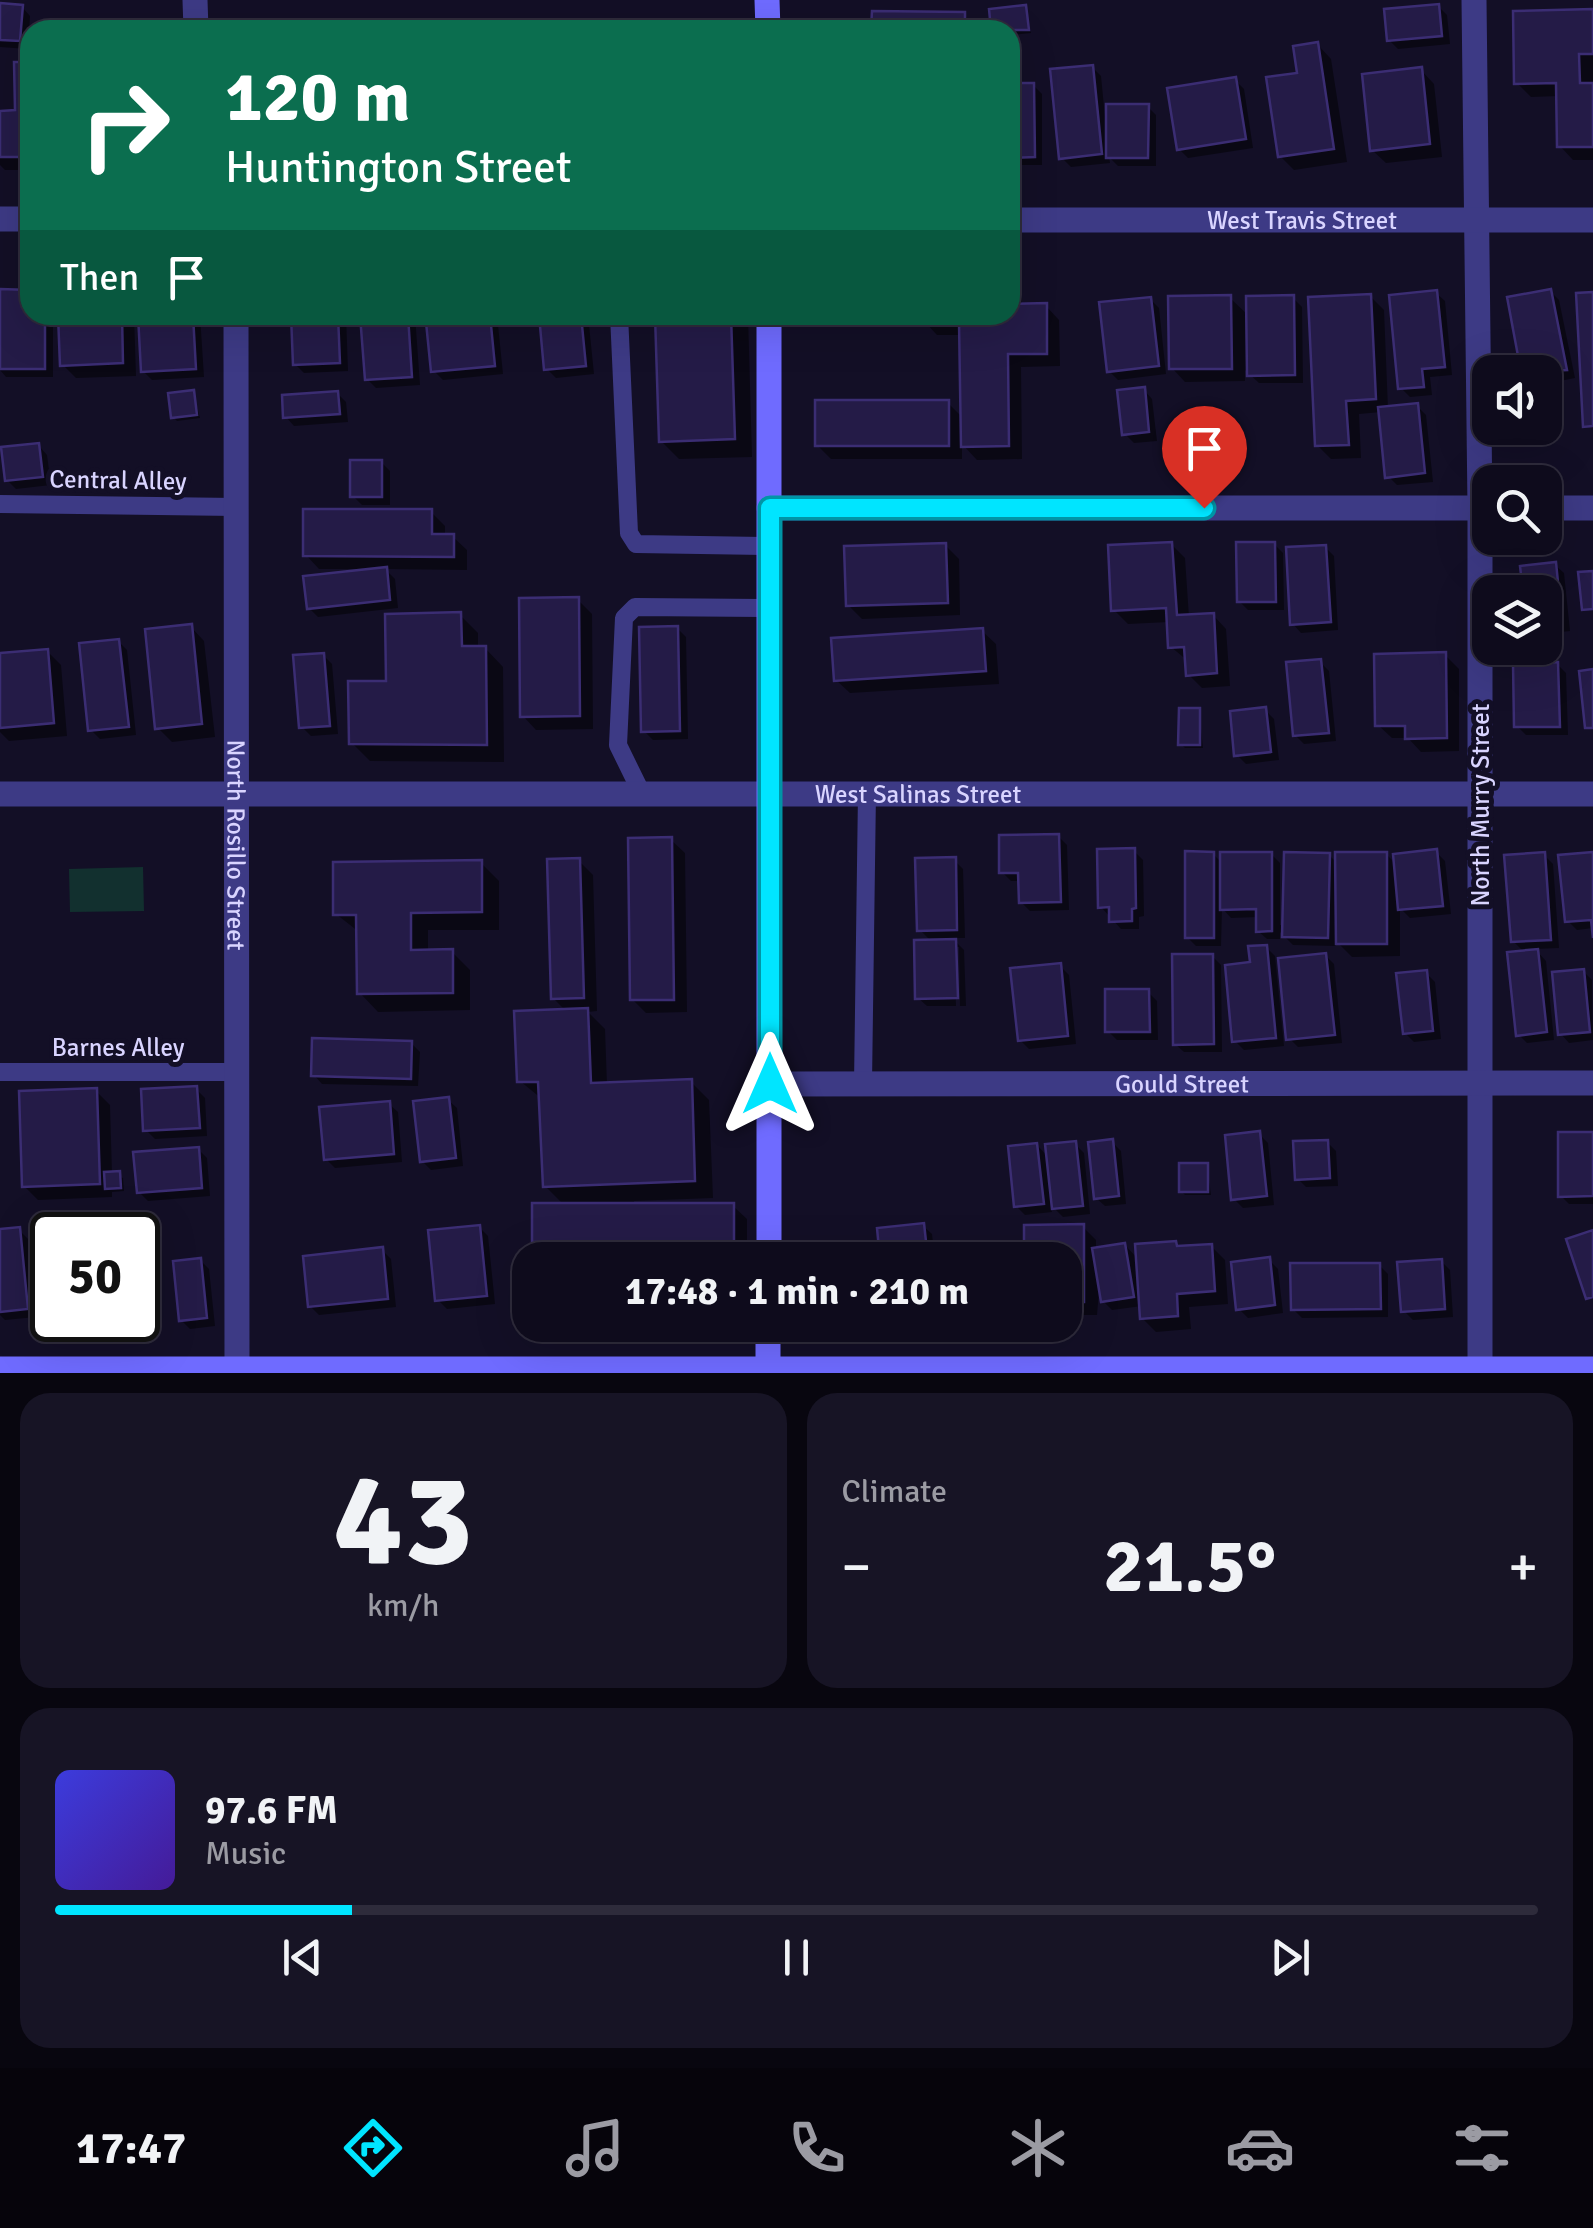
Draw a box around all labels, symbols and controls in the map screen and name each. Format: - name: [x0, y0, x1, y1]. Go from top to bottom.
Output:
- text: 120 m: [225, 54, 410, 140]
- icon: right: [60, 60, 190, 190]
- text: Huntington Street: [225, 140, 572, 195]
- street label: West Travis Street: [1207, 205, 1397, 236]
- icon: arrive: [159, 250, 214, 305]
- text: Then: [60, 254, 139, 301]
- map controls: [1472, 355, 1562, 665]
- button: sound: [1472, 355, 1562, 445]
- pin: [1162, 406, 1247, 509]
- icon: arrive: [1177, 421, 1232, 476]
- street label: Central Alley: [49, 463, 187, 497]
- button: search: [1472, 465, 1562, 555]
- button: layers: [1472, 575, 1562, 665]
- street label: North Murry Street: [1465, 703, 1496, 906]
- street label: North Rosillo Street: [221, 739, 252, 951]
- street label: West Salinas Street: [815, 779, 1022, 810]
- street label: Barnes Alley: [52, 1032, 185, 1063]
- position arrow: [718, 1032, 822, 1136]
- street label: Gould Street: [1115, 1068, 1249, 1099]
- speed limit sign: 50: [30, 1212, 160, 1342]
- text: 17:48 · 1 min · 210 m: [625, 1268, 969, 1315]
- text: 43: [333, 1441, 473, 1601]
- text: Climate: [842, 1472, 947, 1511]
- text: 21.5°: [1103, 1520, 1276, 1613]
- text: −: [842, 1533, 871, 1601]
- text: +: [1508, 1533, 1538, 1601]
- text: km/h: [367, 1586, 439, 1625]
- text: 97.6 FM: [205, 1787, 338, 1834]
- text: Music: [205, 1834, 286, 1873]
- icon: previous: [275, 1930, 330, 1985]
- icon: pause: [769, 1930, 824, 1985]
- icon: next: [1263, 1930, 1318, 1985]
- icon: directions: [338, 2113, 408, 2183]
- icon: music: [560, 2113, 630, 2183]
- icon: phone: [782, 2113, 852, 2183]
- icon: climate: [1003, 2113, 1073, 2183]
- icon: car: [1225, 2113, 1295, 2183]
- icon: filters: [1447, 2113, 1517, 2183]
- text: 17:47: [76, 2121, 186, 2176]

